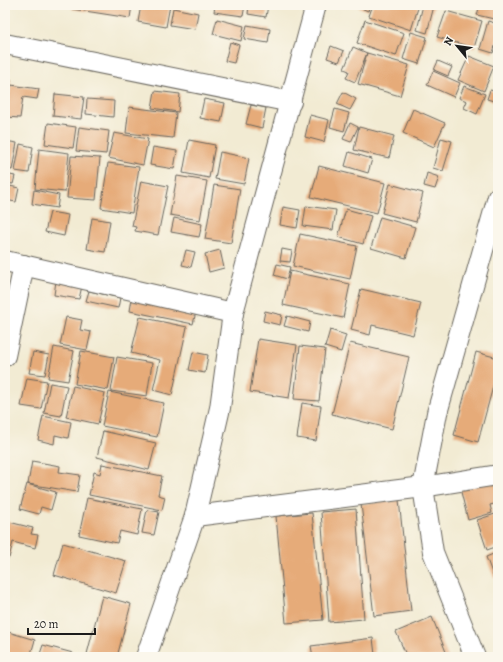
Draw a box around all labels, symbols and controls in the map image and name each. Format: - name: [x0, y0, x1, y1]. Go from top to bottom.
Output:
- north arrow: [437, 26, 477, 66]
- text: N: [440, 34, 457, 49]
- scale bar: [28, 610, 95, 636]
- text: 20 m: [34, 616, 58, 632]

